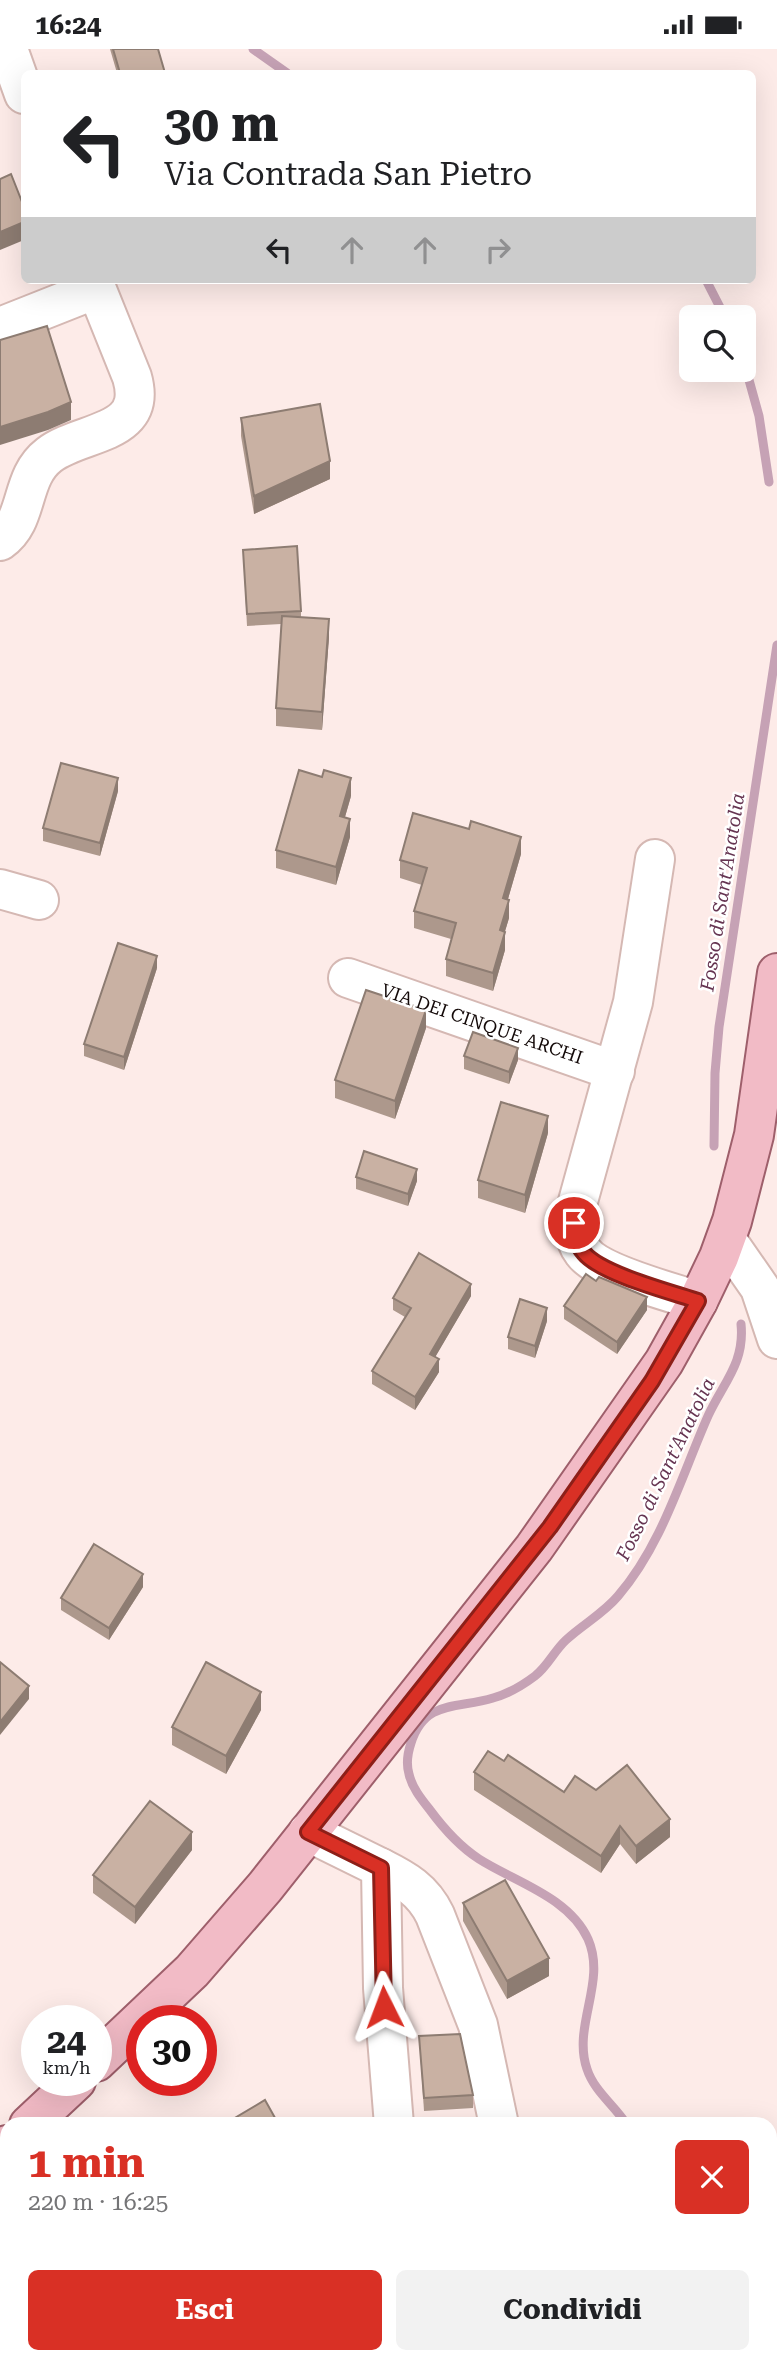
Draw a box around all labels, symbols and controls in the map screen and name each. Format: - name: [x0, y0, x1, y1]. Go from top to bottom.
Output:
- text: 16:24: [35, 10, 101, 40]
- text: 30 m: [164, 96, 279, 153]
- icon: left: [49, 98, 140, 189]
- text: Via Contrada San Pietro: [164, 155, 532, 193]
- icon: left: [260, 231, 298, 269]
- icon: ahead: [333, 231, 371, 269]
- icon: ahead: [406, 231, 444, 269]
- icon: right: [479, 231, 517, 269]
- map controls: [679, 305, 756, 382]
- button: search: [679, 305, 756, 382]
- water label: Fosso di Sant'Anatolia: [695, 791, 750, 994]
- street label: VIA DEI CINQUE ARCHI: [379, 979, 586, 1068]
- pin: [544, 1193, 604, 1253]
- icon: arrive: [555, 1204, 593, 1242]
- water label: Fosso di Sant'Anatolia: [611, 1374, 720, 1565]
- position arrow: [347, 1970, 421, 2044]
- speed limit sign: 30: [126, 2005, 217, 2096]
- text: 24: [47, 2021, 86, 2062]
- text: km/h: [42, 2057, 91, 2078]
- text: 1 min: [28, 2138, 145, 2187]
- button: close: [675, 2140, 749, 2214]
- text: 220 m · 16:25: [28, 2189, 168, 2216]
- button: Esci: [28, 2270, 382, 2350]
- button: Condividi: [396, 2270, 749, 2350]

